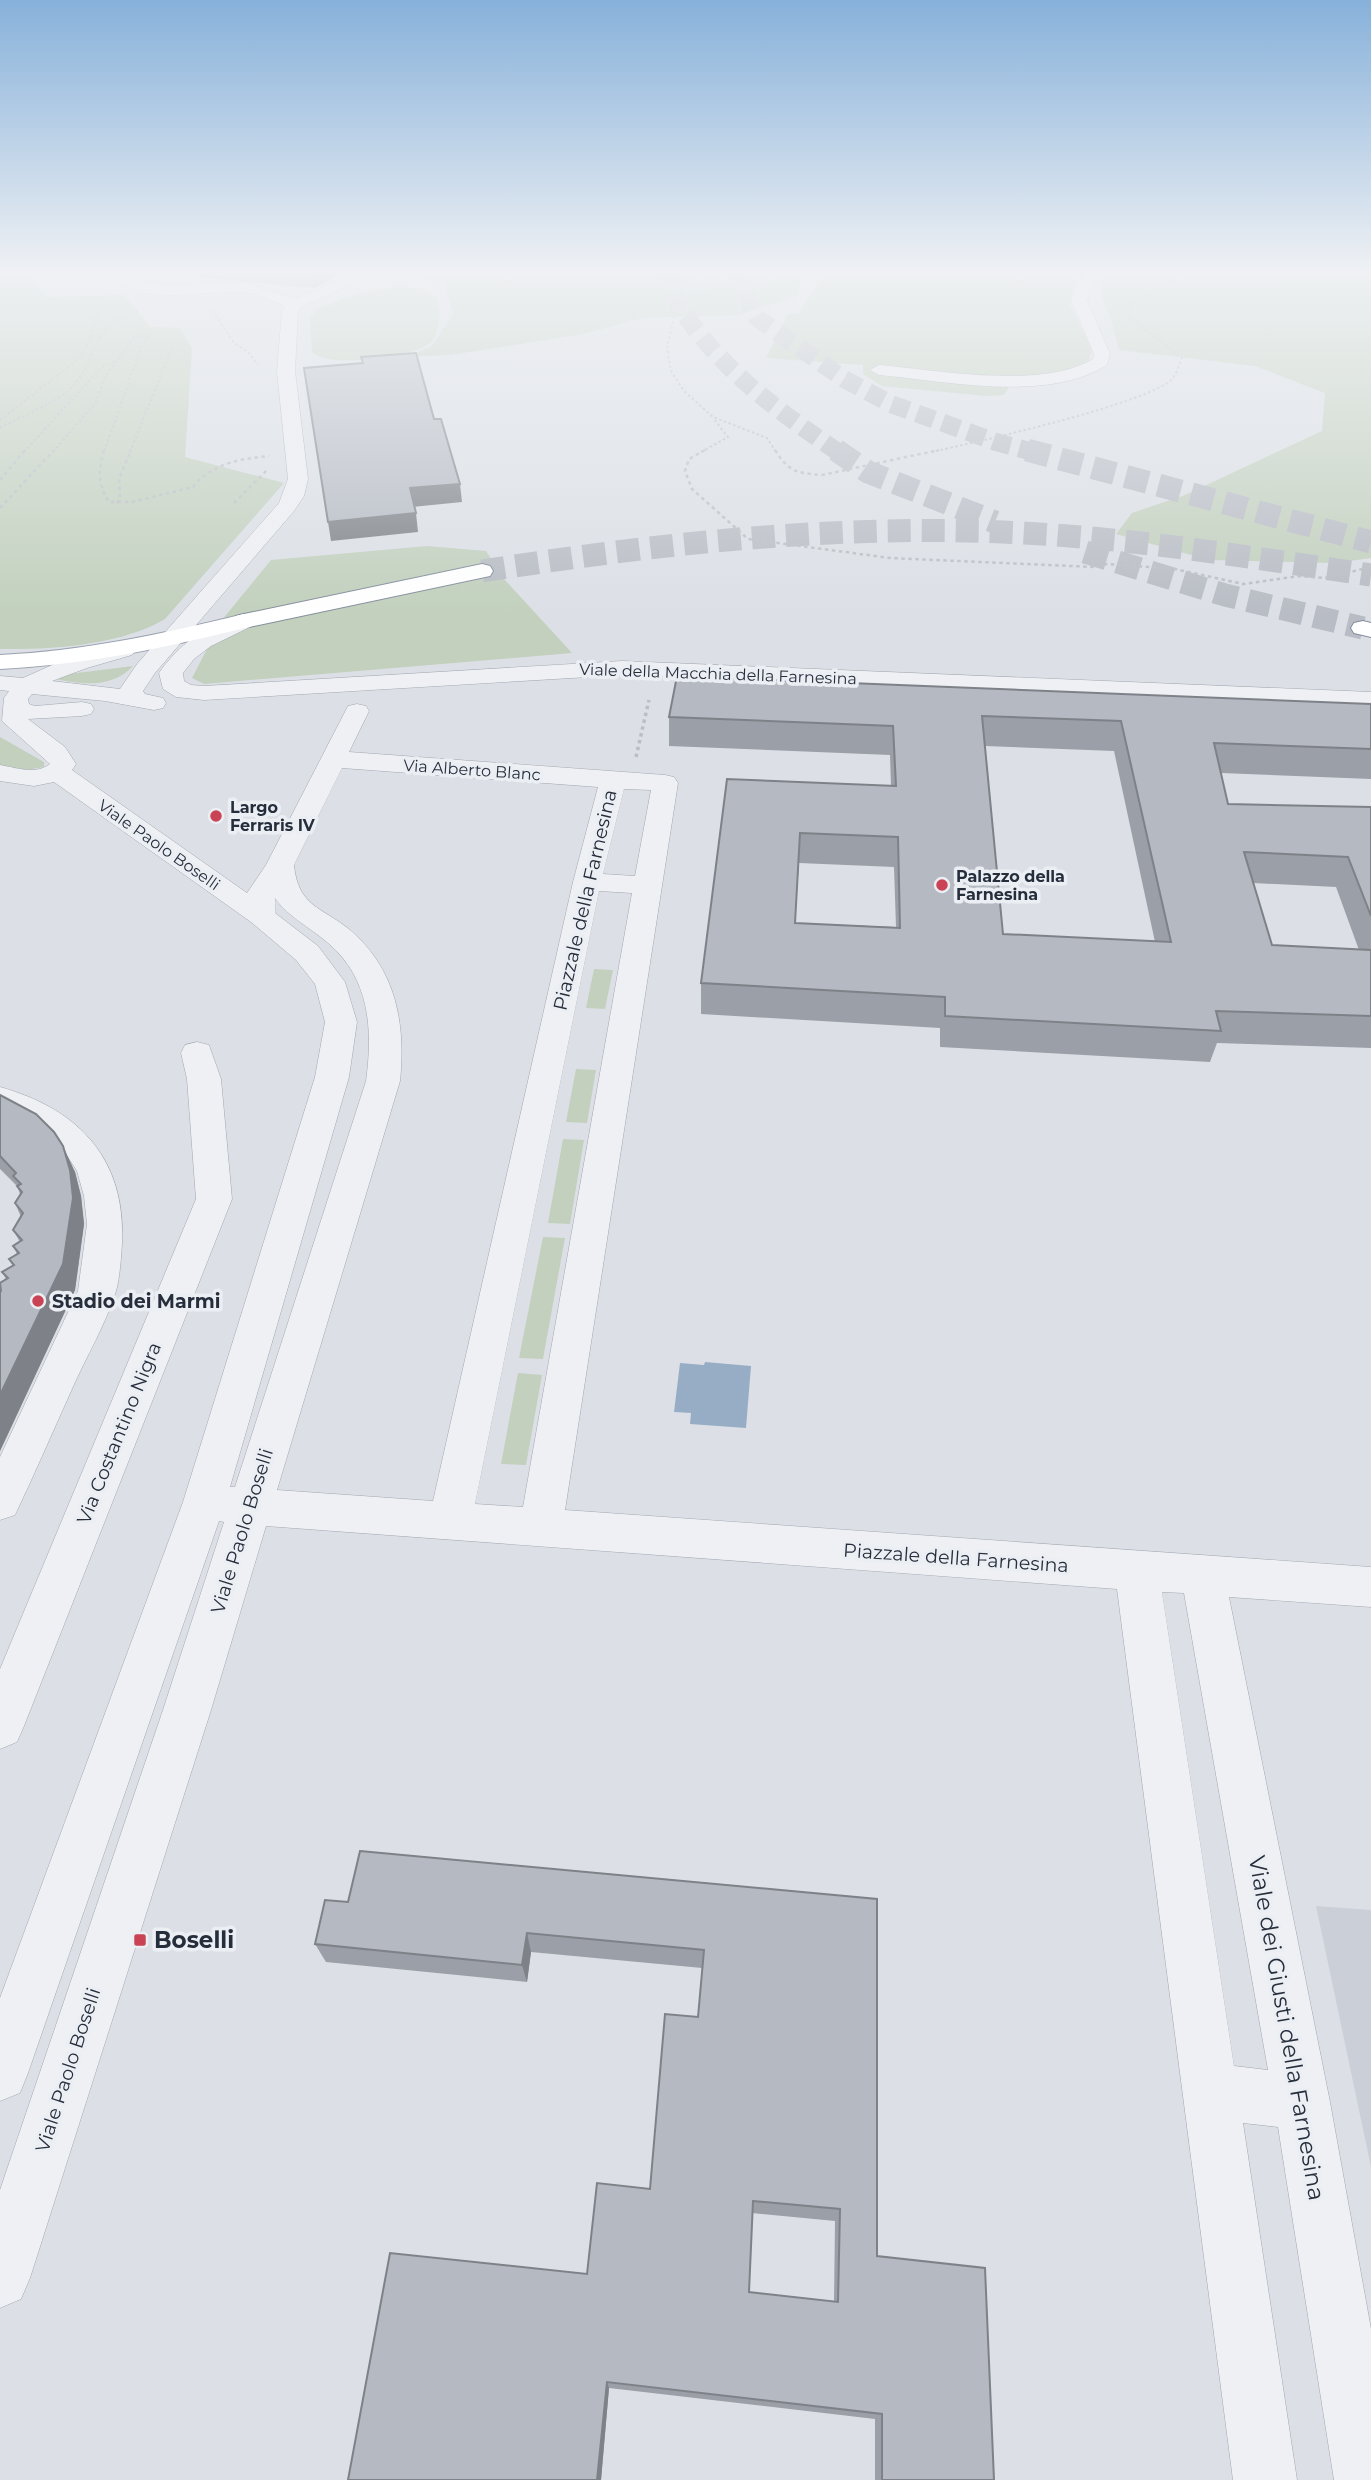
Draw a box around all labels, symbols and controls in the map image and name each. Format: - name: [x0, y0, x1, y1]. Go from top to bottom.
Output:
- street label: Viale della Macchia della Farnesina: [579, 660, 857, 688]
- street label: Via Alberto Blanc: [403, 756, 541, 784]
- street label: Piazzale della Farnesina: [548, 787, 622, 1013]
- street label: Viale Paolo Boselli: [94, 796, 224, 894]
- place label: Largo Ferraris IV: [230, 798, 316, 835]
- marker: Largo Ferraris IV: [208, 808, 224, 824]
- place label: Palazzo della Farnesina: [956, 867, 1065, 904]
- marker: Palazzo della Farnesina: [934, 877, 950, 893]
- place label: Stadio dei Marmi: [52, 1290, 220, 1313]
- marker: Stadio dei Marmi: [30, 1293, 46, 1309]
- street label: Via Costantino Nigra: [72, 1339, 166, 1527]
- street label: Viale Paolo Boselli: [206, 1446, 278, 1616]
- street label: Piazzale della Farnesina: [842, 1539, 1070, 1577]
- street label: Viale dei Giusti della Farnesina: [1243, 1853, 1331, 2203]
- place label: Boselli: [154, 1926, 234, 1954]
- marker: Boselli: [132, 1932, 148, 1948]
- street label: Viale Paolo Boselli: [31, 1985, 105, 2155]

